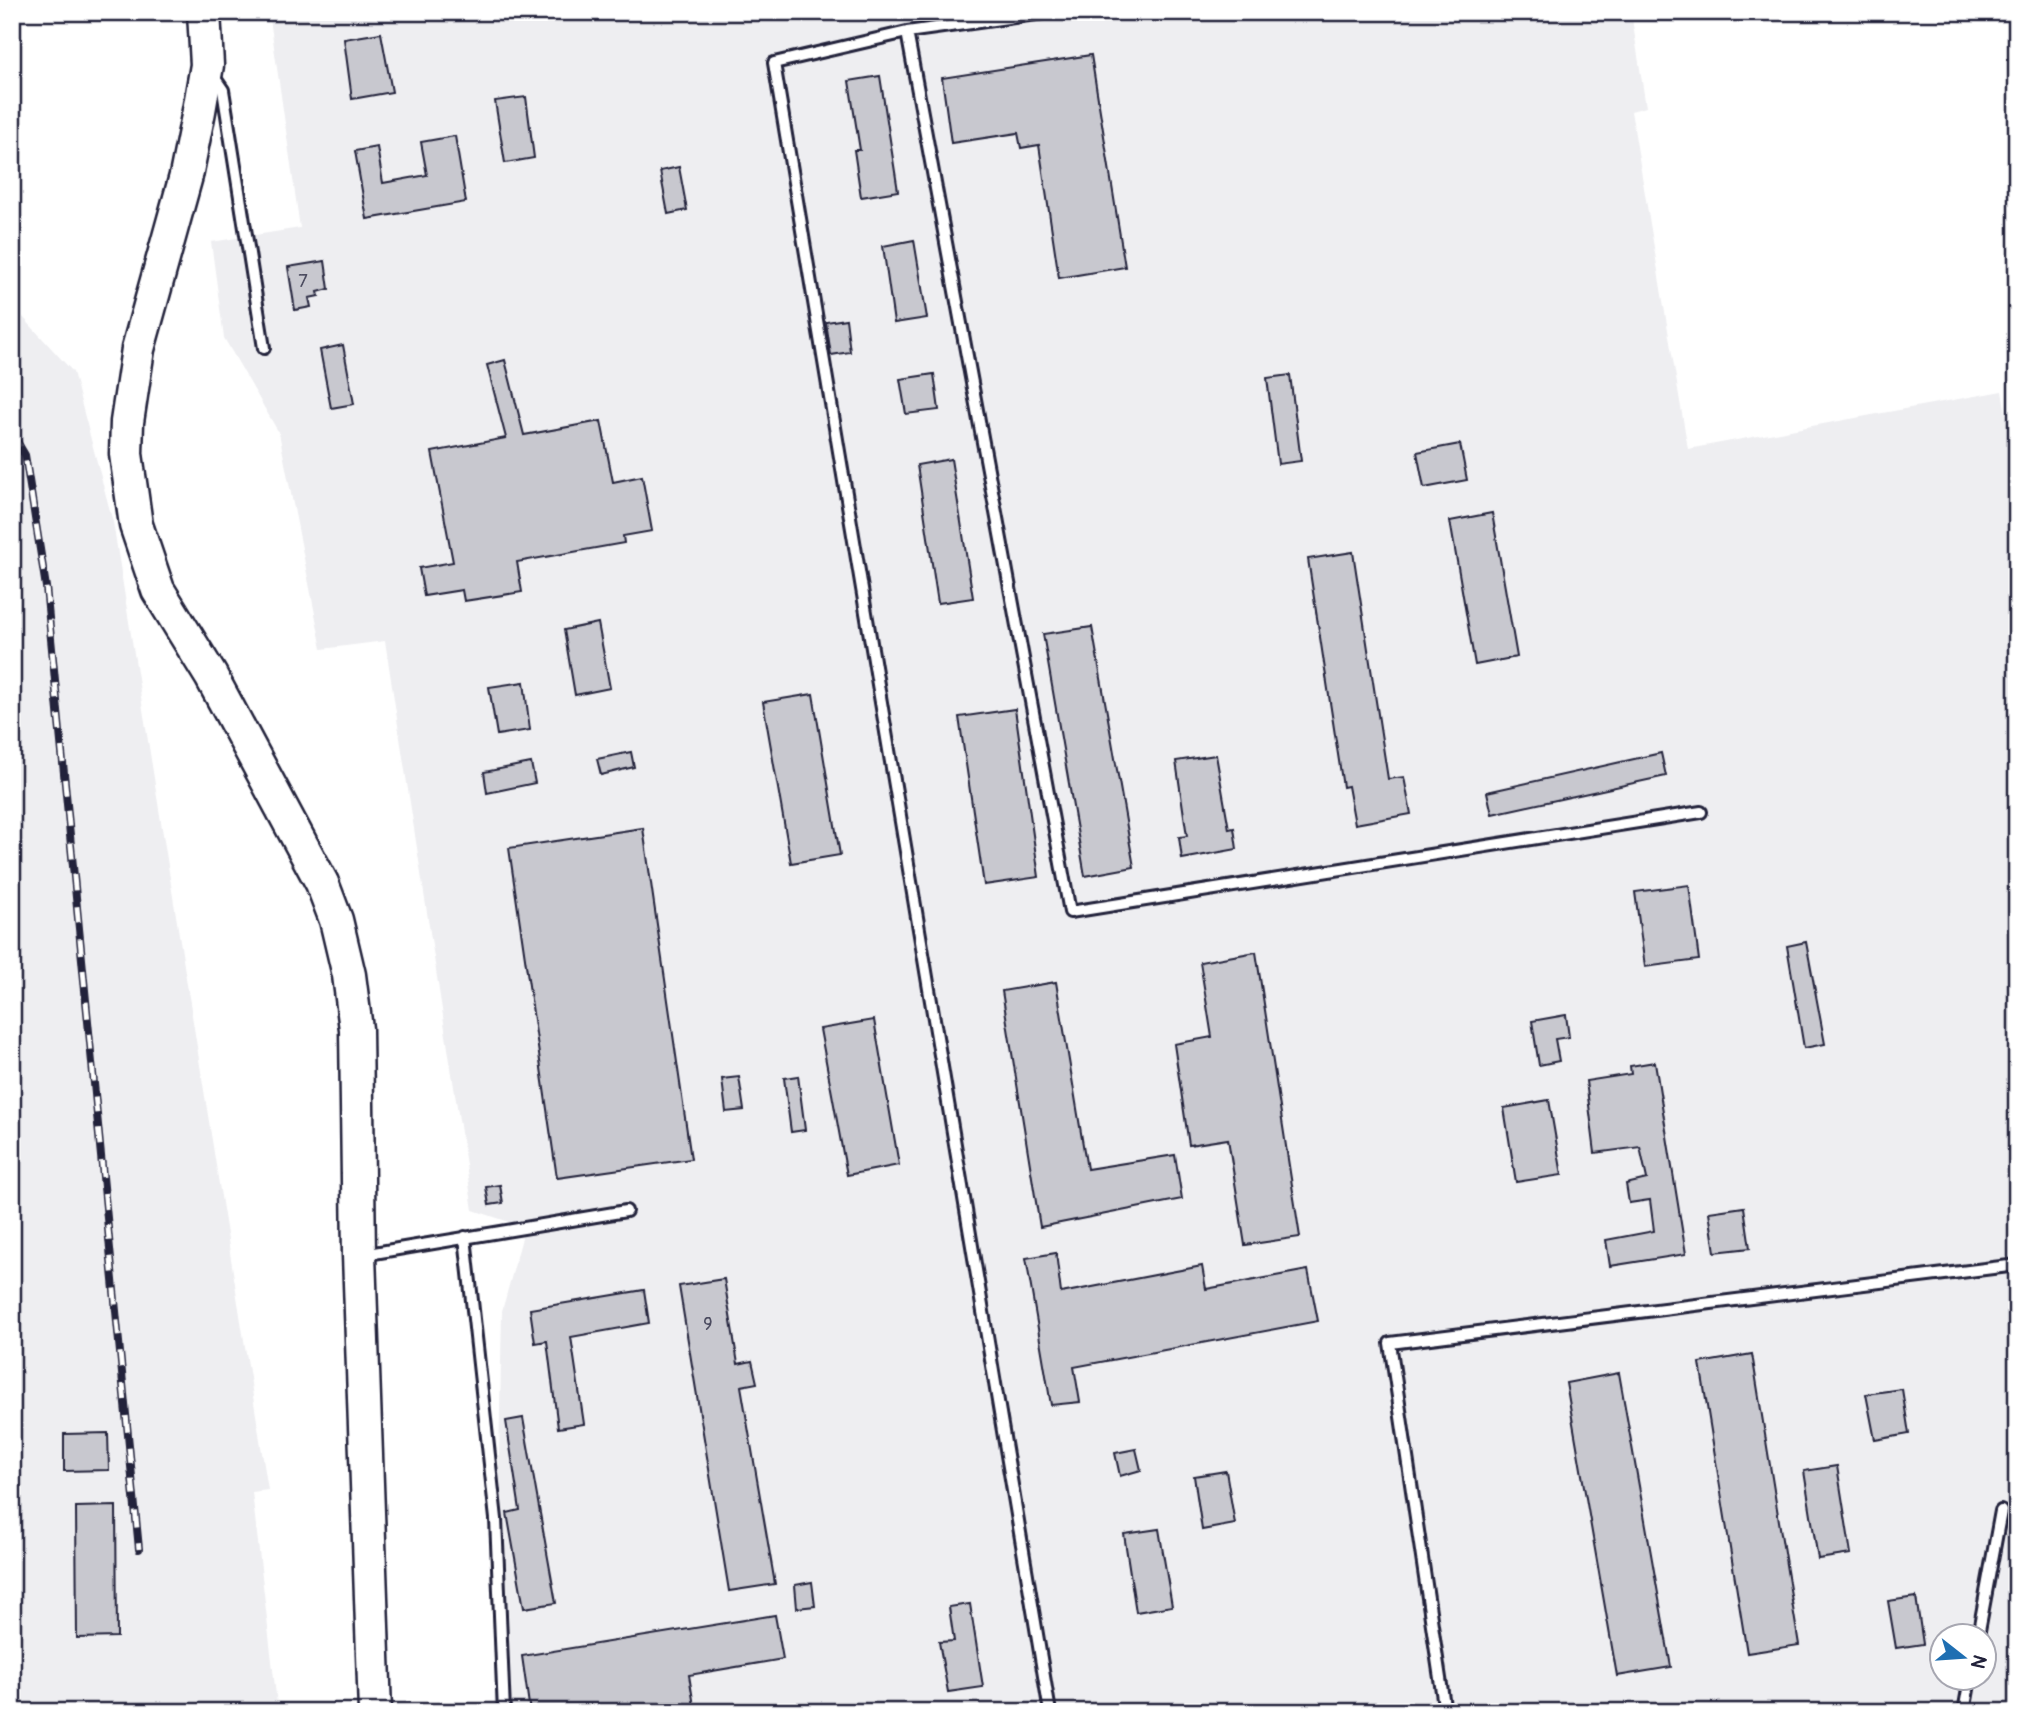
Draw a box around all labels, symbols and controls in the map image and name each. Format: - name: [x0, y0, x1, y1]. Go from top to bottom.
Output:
- house number: 7: [298, 270, 308, 293]
- house number: 9: [703, 1313, 713, 1336]
- north arrow: [1927, 1622, 1997, 1692]
- text: N: [1965, 1652, 1992, 1671]

